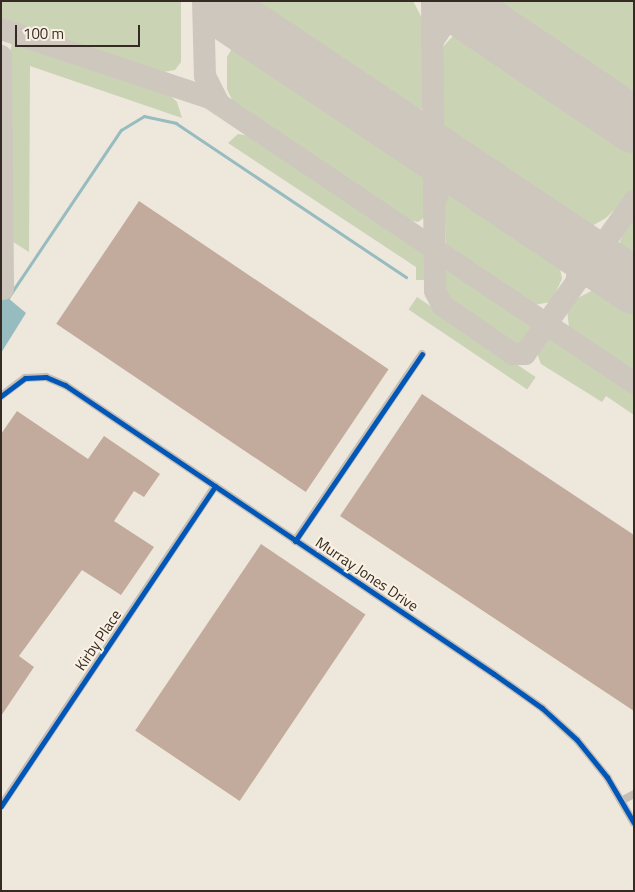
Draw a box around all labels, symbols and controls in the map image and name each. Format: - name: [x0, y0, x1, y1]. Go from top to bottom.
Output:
- scale bar: [18, 15, 142, 47]
- text: 100 m: [23, 22, 64, 45]
- street label: Murray Jones Drive: [312, 533, 422, 615]
- street label: Kirby Place: [71, 606, 125, 674]

